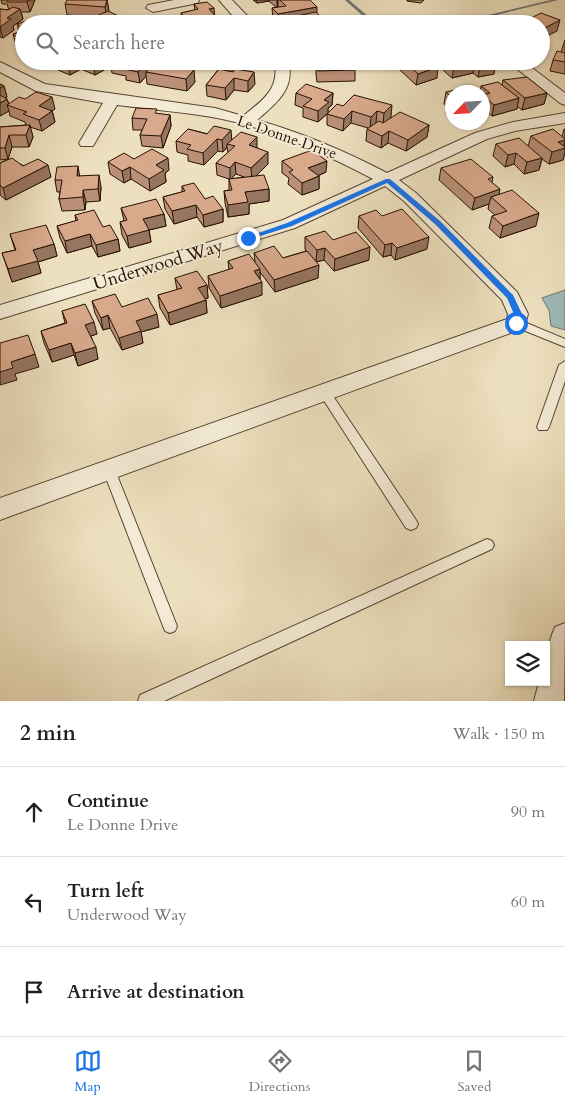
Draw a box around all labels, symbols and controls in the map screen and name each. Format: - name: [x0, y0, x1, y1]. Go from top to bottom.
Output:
- search box: [15, 15, 550, 70]
- icon: search: [33, 29, 61, 57]
- text: Search here: [73, 30, 165, 56]
- north arrow: [445, 85, 490, 130]
- street label: Le Donne Drive: [234, 111, 340, 164]
- route end: [237, 227, 260, 250]
- street label: Underwood Way: [90, 233, 227, 297]
- route start: [505, 312, 528, 335]
- map controls: [505, 641, 550, 686]
- button: layers: [505, 641, 550, 686]
- text: 2 min: [20, 719, 76, 748]
- text: Walk · 150 m: [453, 723, 545, 745]
- text: Continue: [67, 788, 149, 814]
- icon: ahead: [20, 798, 48, 826]
- text: 90 m: [511, 801, 545, 823]
- text: Le Donne Drive: [67, 814, 178, 836]
- text: Turn left: [67, 878, 144, 904]
- icon: left: [20, 888, 48, 916]
- text: 60 m: [511, 891, 545, 913]
- text: Underwood Way: [67, 904, 187, 926]
- icon: arrive: [20, 978, 48, 1006]
- text: Arrive at destination: [67, 979, 244, 1005]
- tab: Map: [74, 1047, 102, 1096]
- tab: Directions: [249, 1047, 310, 1096]
- tab: Saved: [457, 1047, 491, 1096]

